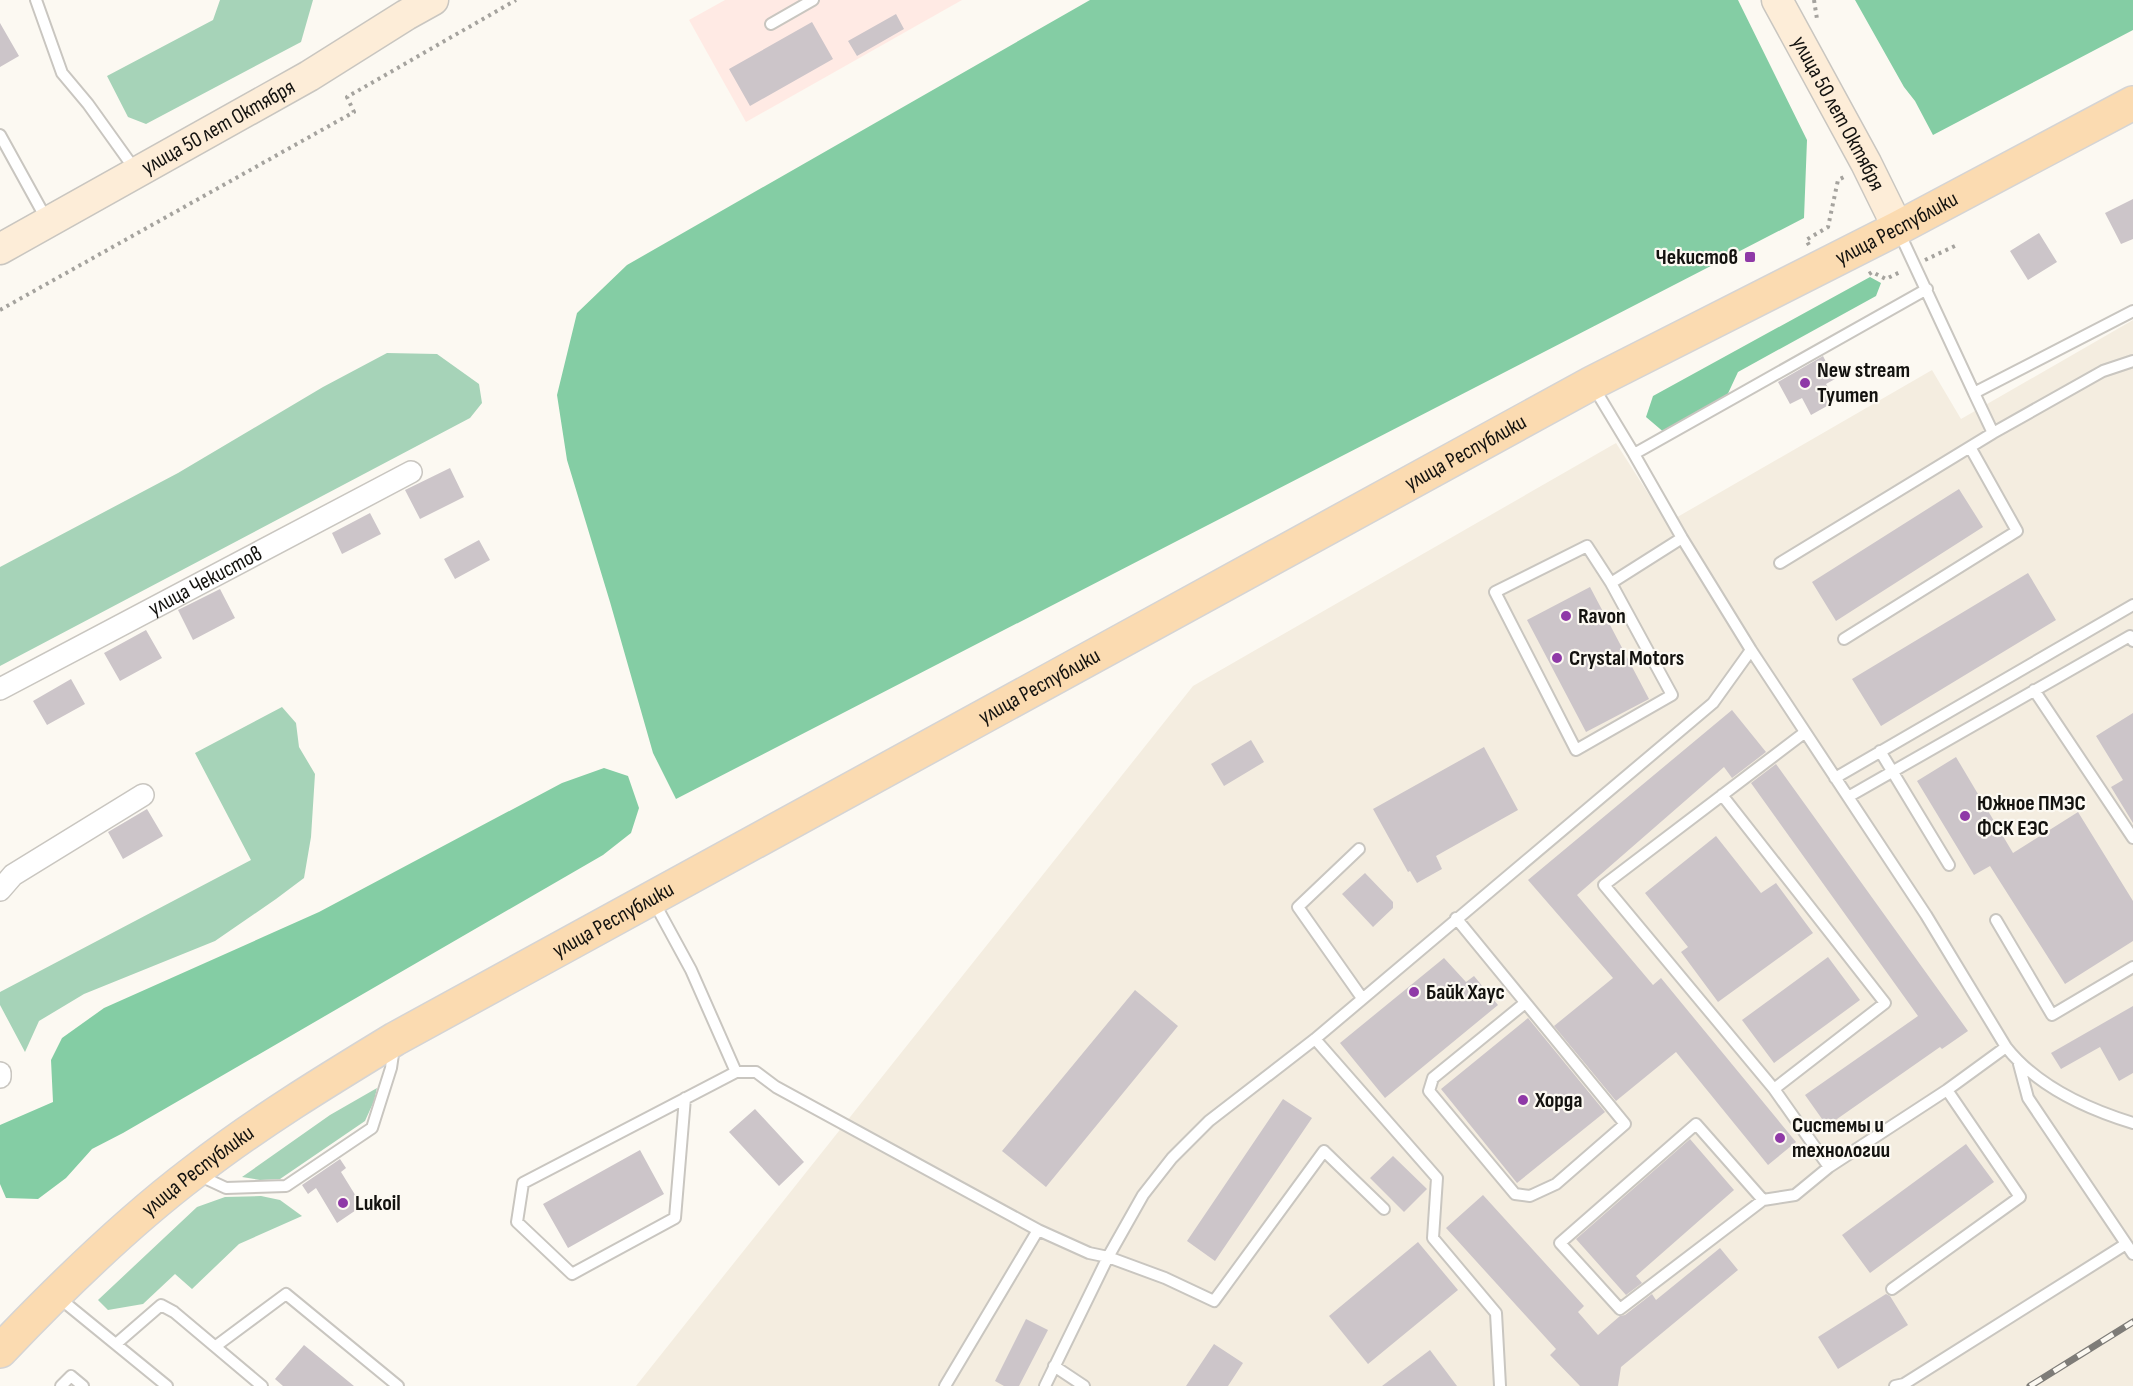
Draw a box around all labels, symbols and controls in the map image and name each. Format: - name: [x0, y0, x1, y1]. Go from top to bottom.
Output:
- street label: улица 50 лет Октября: [1786, 31, 1891, 195]
- street label: улица 50 лет Октября: [137, 73, 300, 181]
- street label: улица Республики: [1831, 185, 1963, 271]
- place label: Чекистов: [1656, 244, 1738, 271]
- marker: Чекистов: [1743, 250, 1757, 264]
- place label: New stream Tyumen: [1817, 357, 1910, 409]
- marker: New stream Tyumen: [1798, 376, 1812, 390]
- street label: улица Республики: [1400, 408, 1531, 497]
- street label: улица Чекистов: [144, 540, 267, 622]
- place label: Ravon: [1578, 603, 1626, 630]
- marker: Ravon: [1559, 609, 1573, 623]
- street label: улица Республики: [974, 642, 1105, 730]
- place label: Crystal Motors: [1569, 645, 1684, 672]
- marker: Crystal Motors: [1550, 651, 1564, 665]
- place label: Южное ПМЭС ФСК ЕЭС: [1977, 790, 2086, 842]
- marker: Южное ПМЭС ФСК ЕЭС: [1958, 809, 1972, 823]
- street label: улица Республики: [548, 875, 679, 964]
- place label: Байк Хаус: [1426, 979, 1505, 1006]
- marker: Байк Хаус: [1407, 985, 1421, 999]
- place label: Хорда: [1534, 1087, 1582, 1114]
- marker: Хорда: [1516, 1093, 1530, 1107]
- place label: Системы и технологии: [1792, 1112, 1890, 1164]
- street label: улица Республики: [136, 1119, 259, 1222]
- marker: Системы и технологии: [1773, 1131, 1787, 1145]
- place label: Lukoil: [355, 1190, 401, 1217]
- marker: Lukoil: [336, 1196, 350, 1210]

